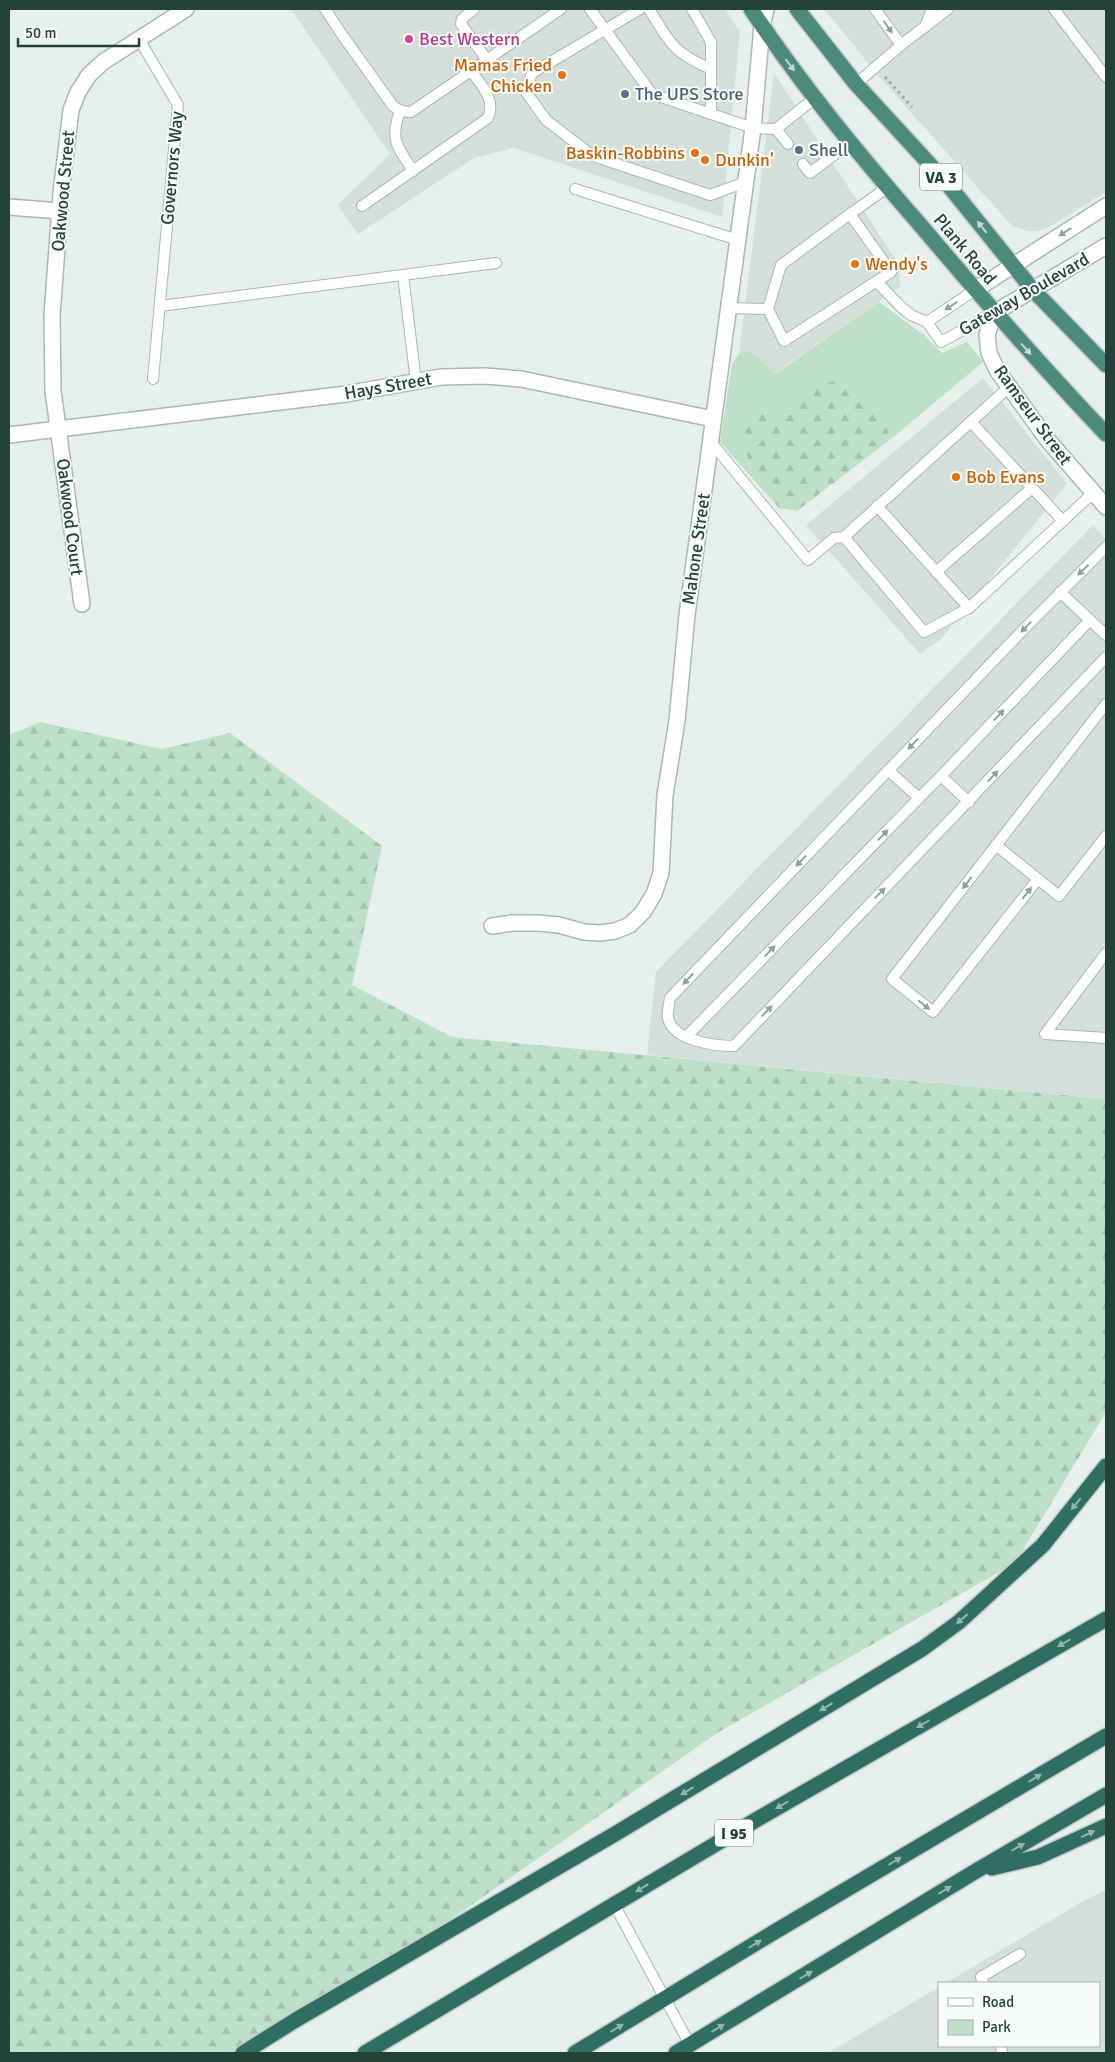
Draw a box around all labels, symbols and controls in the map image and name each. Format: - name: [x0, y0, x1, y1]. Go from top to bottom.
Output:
- scale bar: [18, 15, 139, 47]
- one-way arrow: [883, 20, 893, 34]
- text: 50 m: [25, 24, 56, 42]
- place label: Best Western: [419, 28, 520, 50]
- marker: Best Western: [403, 33, 415, 45]
- place label: Mamas Fried Chicken: [454, 54, 552, 97]
- one-way arrow: [785, 58, 796, 71]
- marker: Mamas Fried Chicken: [556, 69, 568, 81]
- place label: The UPS Store: [635, 83, 744, 105]
- marker: The UPS Store: [619, 88, 631, 100]
- street label: Governors Way: [156, 110, 188, 226]
- street label: Oakwood Street: [47, 129, 79, 253]
- place label: Shell: [809, 139, 848, 161]
- place label: Baskin-Robbins: [566, 142, 685, 164]
- marker: Shell: [793, 144, 805, 156]
- marker: Baskin-Robbins: [689, 147, 701, 159]
- place label: Dunkin': [715, 149, 774, 171]
- marker: Dunkin': [699, 154, 711, 166]
- road number: VA 3: [920, 163, 962, 190]
- street label: Plank Road: [929, 209, 1001, 289]
- one-way arrow: [977, 221, 988, 234]
- one-way arrow: [1058, 227, 1072, 236]
- street label: Gateway Boulevard: [955, 248, 1093, 340]
- place label: Wendy's: [865, 253, 928, 275]
- marker: Wendy's: [849, 258, 861, 270]
- one-way arrow: [944, 301, 958, 311]
- one-way arrow: [1020, 342, 1032, 354]
- street label: Ramseur Street: [989, 361, 1077, 469]
- street label: Hays Street: [343, 368, 433, 404]
- street label: Oakwood Court: [52, 457, 88, 577]
- place label: Bob Evans: [966, 466, 1045, 488]
- marker: Bob Evans: [950, 471, 962, 483]
- street label: Mahone Street: [677, 492, 715, 606]
- one-way arrow: [1077, 563, 1089, 575]
- one-way arrow: [1020, 621, 1032, 633]
- one-way arrow: [993, 709, 1005, 721]
- one-way arrow: [907, 738, 919, 750]
- one-way arrow: [987, 771, 999, 783]
- one-way arrow: [877, 829, 889, 841]
- one-way arrow: [795, 855, 807, 867]
- one-way arrow: [961, 876, 972, 889]
- one-way arrow: [1021, 887, 1032, 900]
- one-way arrow: [874, 888, 886, 900]
- one-way arrow: [763, 946, 775, 958]
- one-way arrow: [682, 972, 694, 984]
- one-way arrow: [918, 1000, 931, 1011]
- one-way arrow: [761, 1005, 773, 1017]
- one-way arrow: [1071, 1497, 1081, 1511]
- one-way arrow: [956, 1613, 968, 1624]
- one-way arrow: [1057, 1639, 1071, 1647]
- one-way arrow: [819, 1703, 832, 1712]
- one-way arrow: [916, 1720, 931, 1728]
- one-way arrow: [1028, 1774, 1043, 1782]
- one-way arrow: [680, 1787, 693, 1796]
- one-way arrow: [775, 1801, 790, 1809]
- road number: I 95: [715, 1820, 753, 1846]
- one-way arrow: [1081, 1830, 1095, 1838]
- one-way arrow: [1011, 1842, 1024, 1851]
- one-way arrow: [889, 1856, 902, 1865]
- one-way arrow: [636, 1883, 649, 1892]
- one-way arrow: [938, 1886, 952, 1895]
- one-way arrow: [749, 1939, 762, 1948]
- one-way arrow: [800, 1970, 813, 1979]
- legend: [938, 1982, 1100, 2047]
- text: Road: [982, 1993, 1014, 2011]
- text: Park: [982, 2018, 1011, 2036]
- one-way arrow: [610, 2023, 623, 2032]
- one-way arrow: [711, 2024, 724, 2033]

